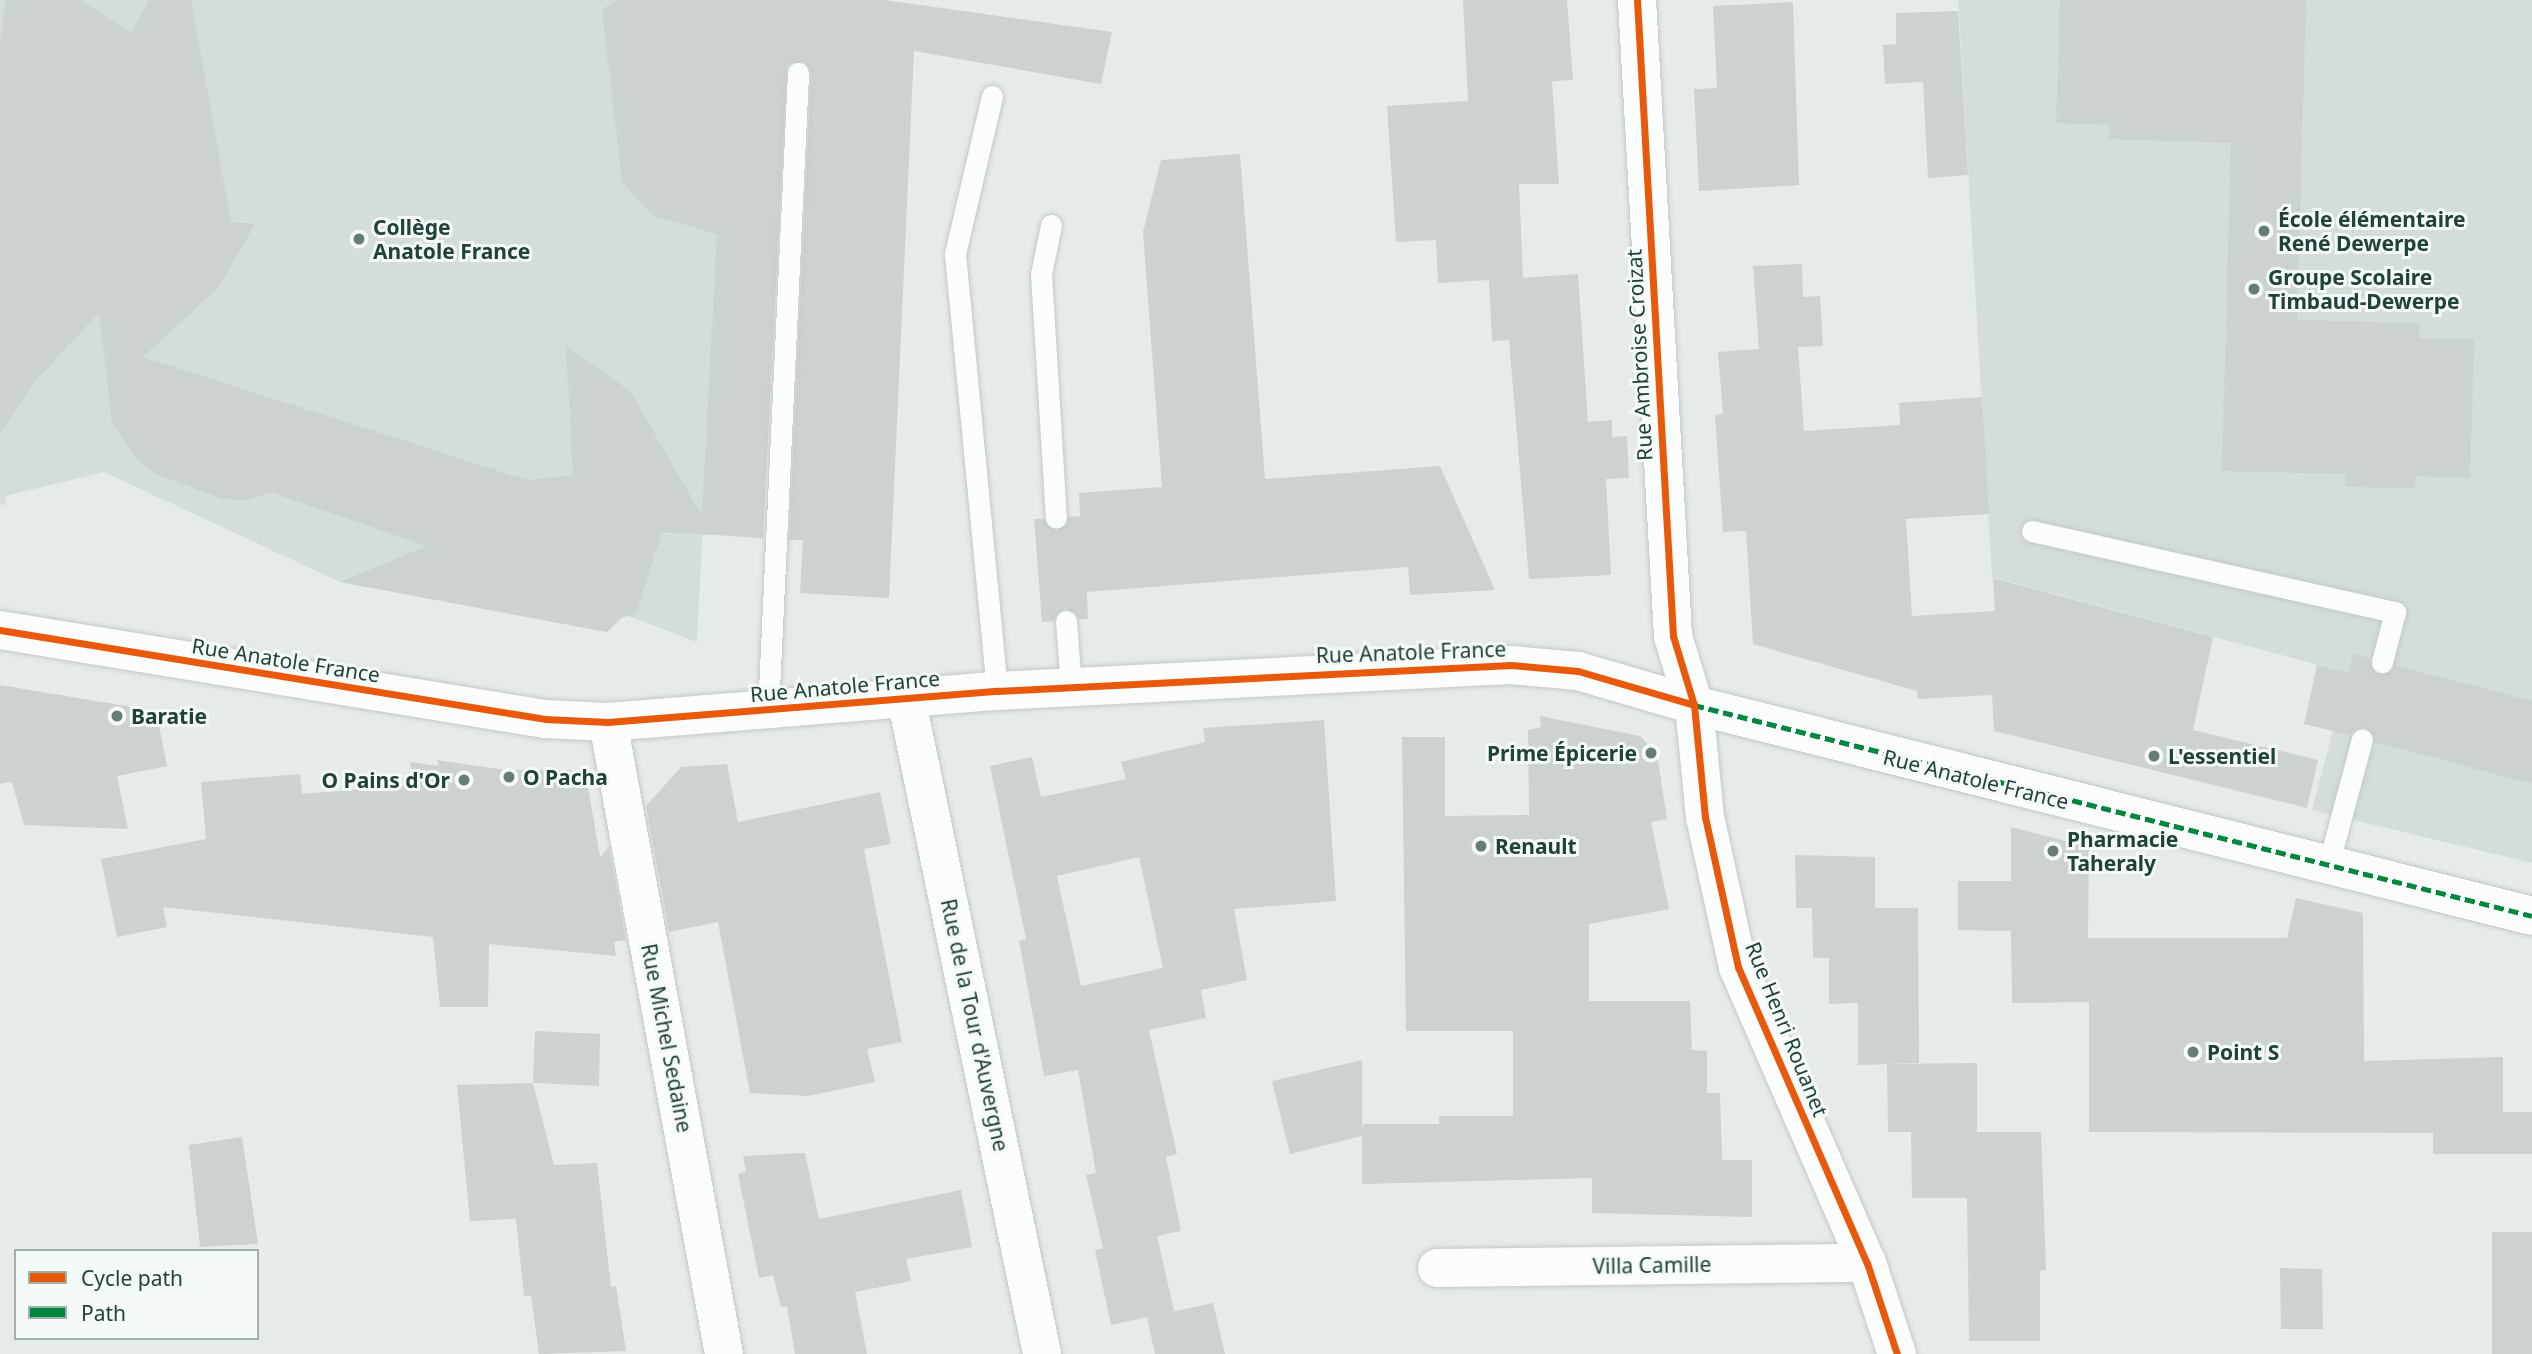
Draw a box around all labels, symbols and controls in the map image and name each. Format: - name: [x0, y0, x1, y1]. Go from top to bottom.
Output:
- place label: École élémentaire René Dewerpe: [2278, 206, 2465, 256]
- place label: Collège Anatole France: [373, 214, 530, 264]
- marker: École élémentaire René Dewerpe: [2256, 223, 2272, 239]
- marker: Collège Anatole France: [351, 231, 367, 247]
- street label: Rue Ambroise Croizat: [1621, 249, 1657, 461]
- place label: Groupe Scolaire Timbaud-Dewerpe: [2268, 264, 2460, 314]
- marker: Groupe Scolaire Timbaud-Dewerpe: [2246, 281, 2262, 297]
- street label: Rue Anatole France: [190, 633, 382, 687]
- street label: Rue Anatole France: [1315, 636, 1507, 668]
- street label: Rue Anatole France: [749, 665, 941, 707]
- place label: Baratie: [131, 703, 207, 729]
- marker: Baratie: [109, 708, 125, 724]
- place label: Prime Épicerie: [1487, 740, 1637, 766]
- place label: L'essentiel: [2168, 743, 2276, 769]
- street label: Rue Anatole France: [1881, 744, 2071, 814]
- marker: Prime Épicerie: [1643, 745, 1659, 761]
- marker: L'essentiel: [2146, 748, 2162, 764]
- place label: O Pacha: [523, 764, 608, 790]
- place label: O Pains d'Or: [322, 767, 450, 793]
- marker: O Pacha: [501, 769, 517, 785]
- marker: O Pains d'Or: [456, 772, 472, 788]
- place label: Pharmacie Taheraly: [2067, 826, 2178, 876]
- place label: Renault: [1495, 833, 1577, 859]
- marker: Renault: [1473, 838, 1489, 854]
- marker: Pharmacie Taheraly: [2045, 843, 2061, 859]
- street label: Rue de la Tour d'Auvergne: [936, 896, 1014, 1154]
- street label: Rue Henri Rouanet: [1740, 938, 1834, 1120]
- street label: Rue Michel Sedaine: [636, 941, 698, 1135]
- place label: Point S: [2207, 1039, 2279, 1065]
- marker: Point S: [2185, 1044, 2201, 1060]
- legend: [14, 1249, 259, 1340]
- street label: Villa Camille: [1592, 1251, 1712, 1279]
- text: Cycle path: [81, 1264, 183, 1292]
- text: Path: [81, 1299, 126, 1327]

